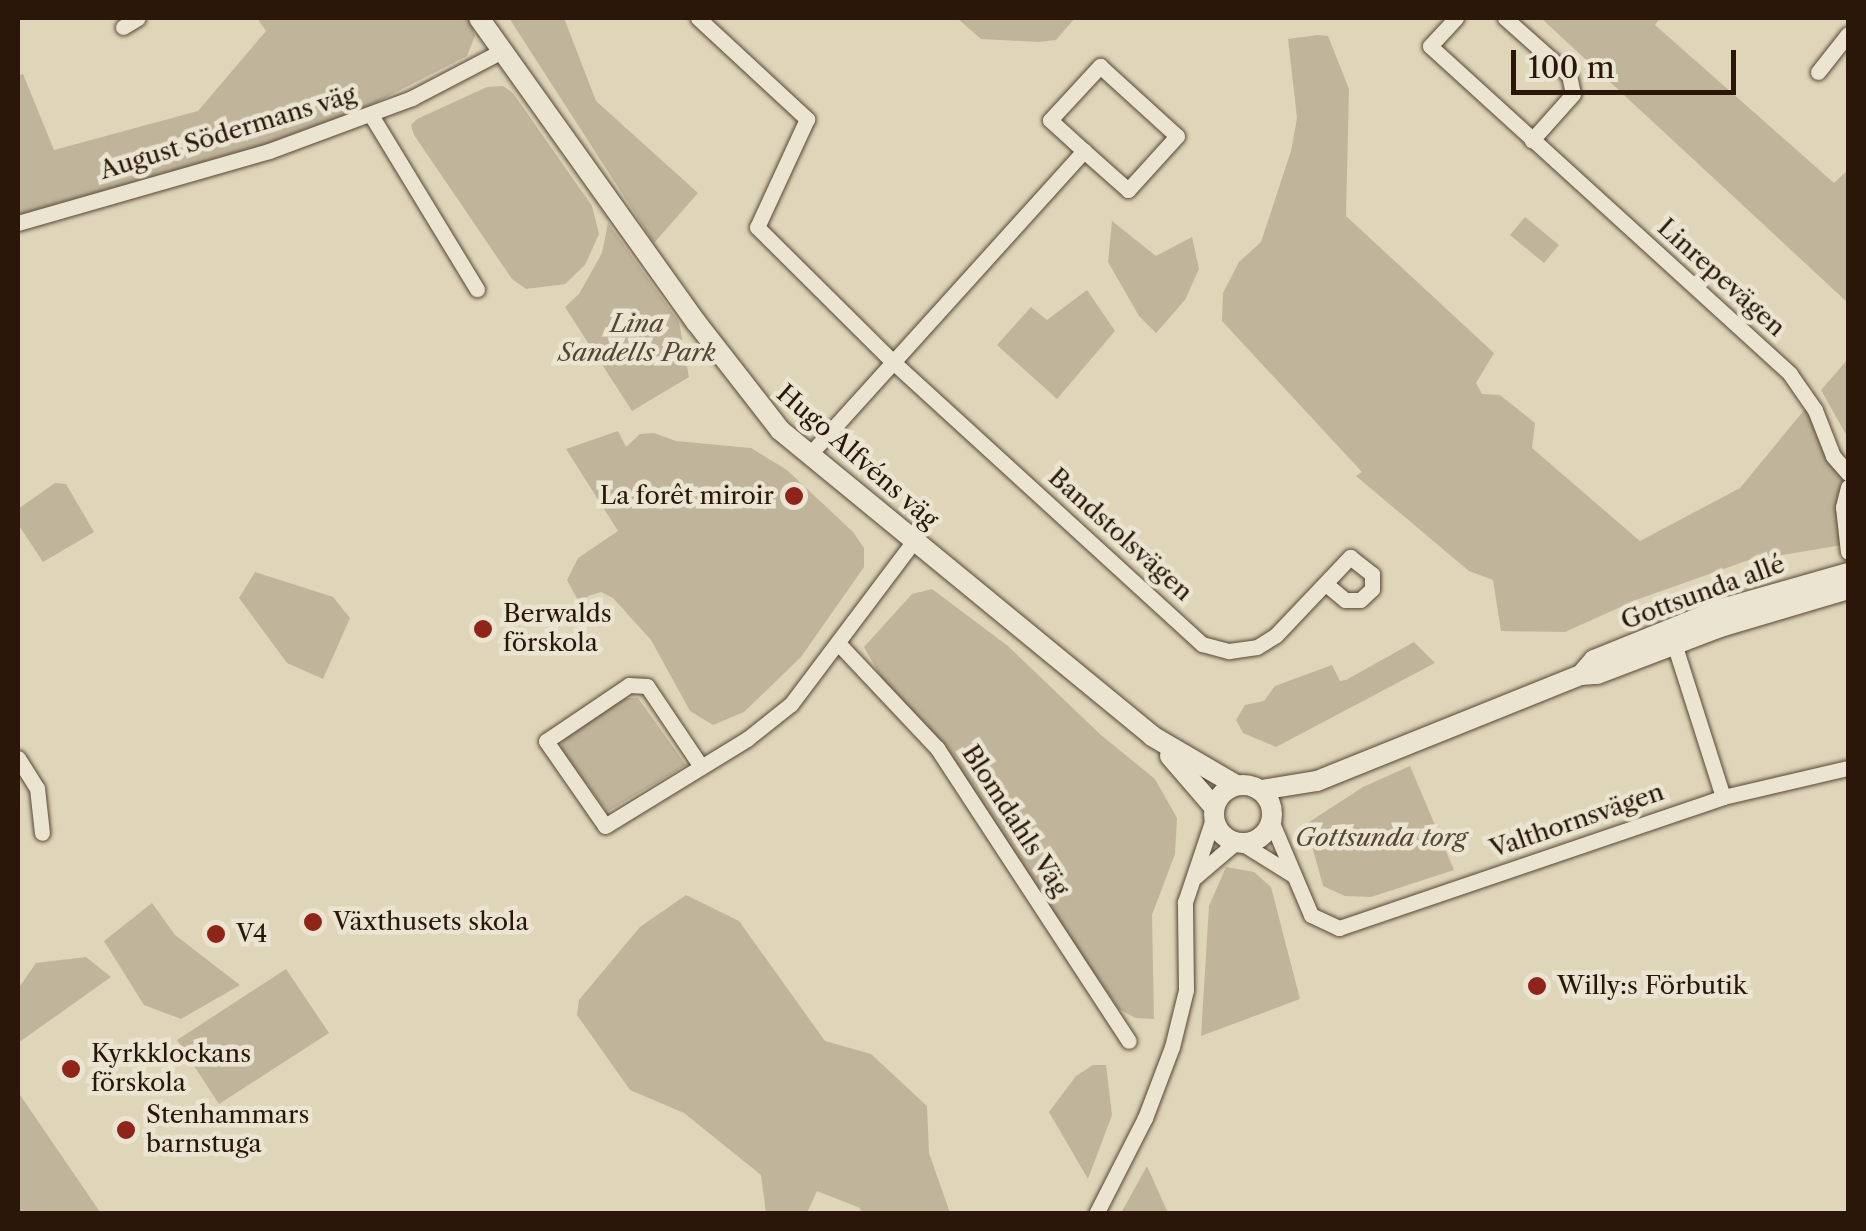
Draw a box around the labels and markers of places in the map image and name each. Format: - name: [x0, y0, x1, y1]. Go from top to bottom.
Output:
- place label: La forêt miroir: [600, 481, 774, 511]
- marker: La forêt miroir: [783, 485, 805, 507]
- place label: Berwalds förskola: [503, 600, 612, 659]
- marker: Berwalds förskola: [472, 618, 494, 640]
- place label: Växthusets skola: [333, 907, 529, 937]
- marker: Växthusets skola: [302, 911, 324, 933]
- place label: V4: [236, 919, 267, 949]
- marker: V4: [205, 923, 227, 945]
- place label: Willy:s Förbutik: [1557, 971, 1747, 1001]
- marker: Willy:s Förbutik: [1526, 975, 1548, 997]
- place label: Kyrkklockans förskola: [91, 1040, 251, 1099]
- marker: Kyrkklockans förskola: [60, 1058, 82, 1080]
- place label: Stenhammars barnstuga: [146, 1101, 309, 1160]
- marker: Stenhammars barnstuga: [115, 1119, 137, 1141]

